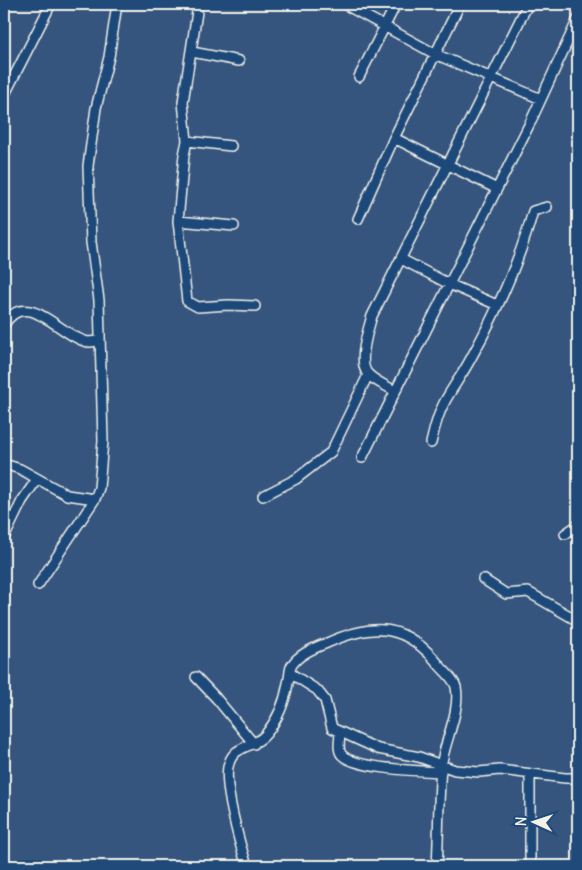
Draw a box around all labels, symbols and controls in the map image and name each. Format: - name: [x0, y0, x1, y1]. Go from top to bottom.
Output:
- north arrow: [510, 798, 560, 848]
- text: N: [512, 816, 530, 827]

